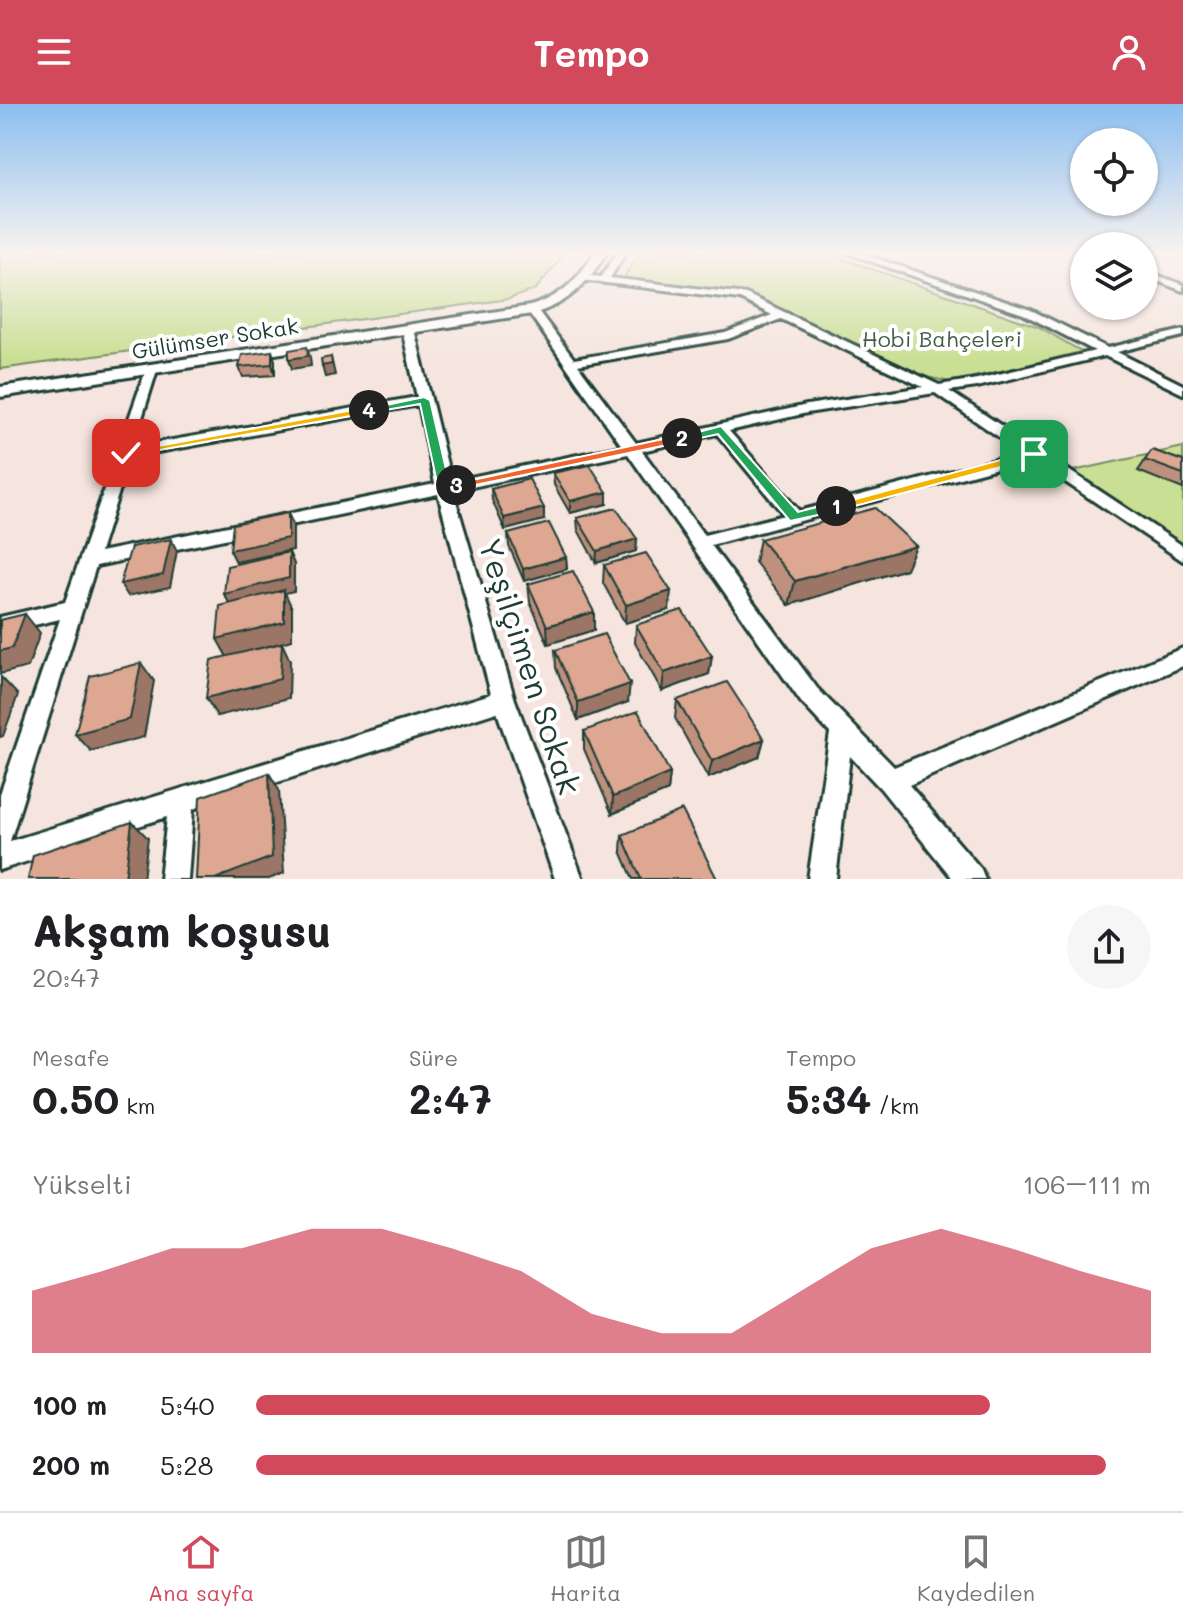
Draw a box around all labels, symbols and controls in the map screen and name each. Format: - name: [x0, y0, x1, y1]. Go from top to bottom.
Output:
- text: Tempo: [534, 29, 649, 76]
- icon: menu: [32, 30, 76, 74]
- icon: person: [1107, 30, 1151, 74]
- map controls: [1070, 128, 1158, 320]
- button: locate: [1070, 128, 1158, 216]
- button: layers: [1070, 232, 1158, 320]
- street label: Gülümser Sokak: [130, 311, 300, 365]
- park label: Hobi Bahçeleri: [862, 324, 1022, 353]
- pin: 4: [349, 390, 389, 430]
- text: 4: [362, 395, 376, 424]
- pin: 2: [662, 418, 702, 458]
- pin: [92, 419, 160, 487]
- pin: [1000, 420, 1068, 488]
- text: 2: [676, 423, 688, 452]
- icon: check: [104, 431, 148, 475]
- icon: arrive: [1012, 432, 1056, 476]
- pin: 3: [436, 465, 476, 505]
- text: 3: [449, 470, 463, 499]
- pin: 1: [816, 486, 856, 526]
- text: 1: [831, 491, 841, 520]
- street label: Yeşilçimen Sokak: [470, 533, 592, 799]
- text: Akşam koşusu: [32, 901, 332, 958]
- button: share: [1067, 905, 1151, 989]
- text: 20:47: [32, 960, 100, 994]
- text: Mesafe: [32, 1043, 110, 1072]
- text: Süre: [409, 1043, 458, 1072]
- text: Tempo: [786, 1043, 856, 1072]
- text: 0.50: [32, 1072, 119, 1124]
- text: 2:47: [409, 1072, 492, 1124]
- text: 5:34: [786, 1072, 871, 1124]
- text: km: [119, 1091, 155, 1120]
- text: /km: [871, 1091, 919, 1120]
- text: Yükselti: [32, 1167, 132, 1201]
- text: 106–111 m: [1022, 1167, 1151, 1201]
- text: 100 m: [32, 1388, 107, 1422]
- text: 5:40: [160, 1388, 215, 1422]
- text: 200 m: [32, 1448, 110, 1482]
- text: 5:28: [160, 1448, 213, 1482]
- tab: Ana sayfa: [148, 1530, 254, 1607]
- tab: Harita: [550, 1530, 621, 1607]
- tab: Kaydedilen: [917, 1530, 1035, 1607]

